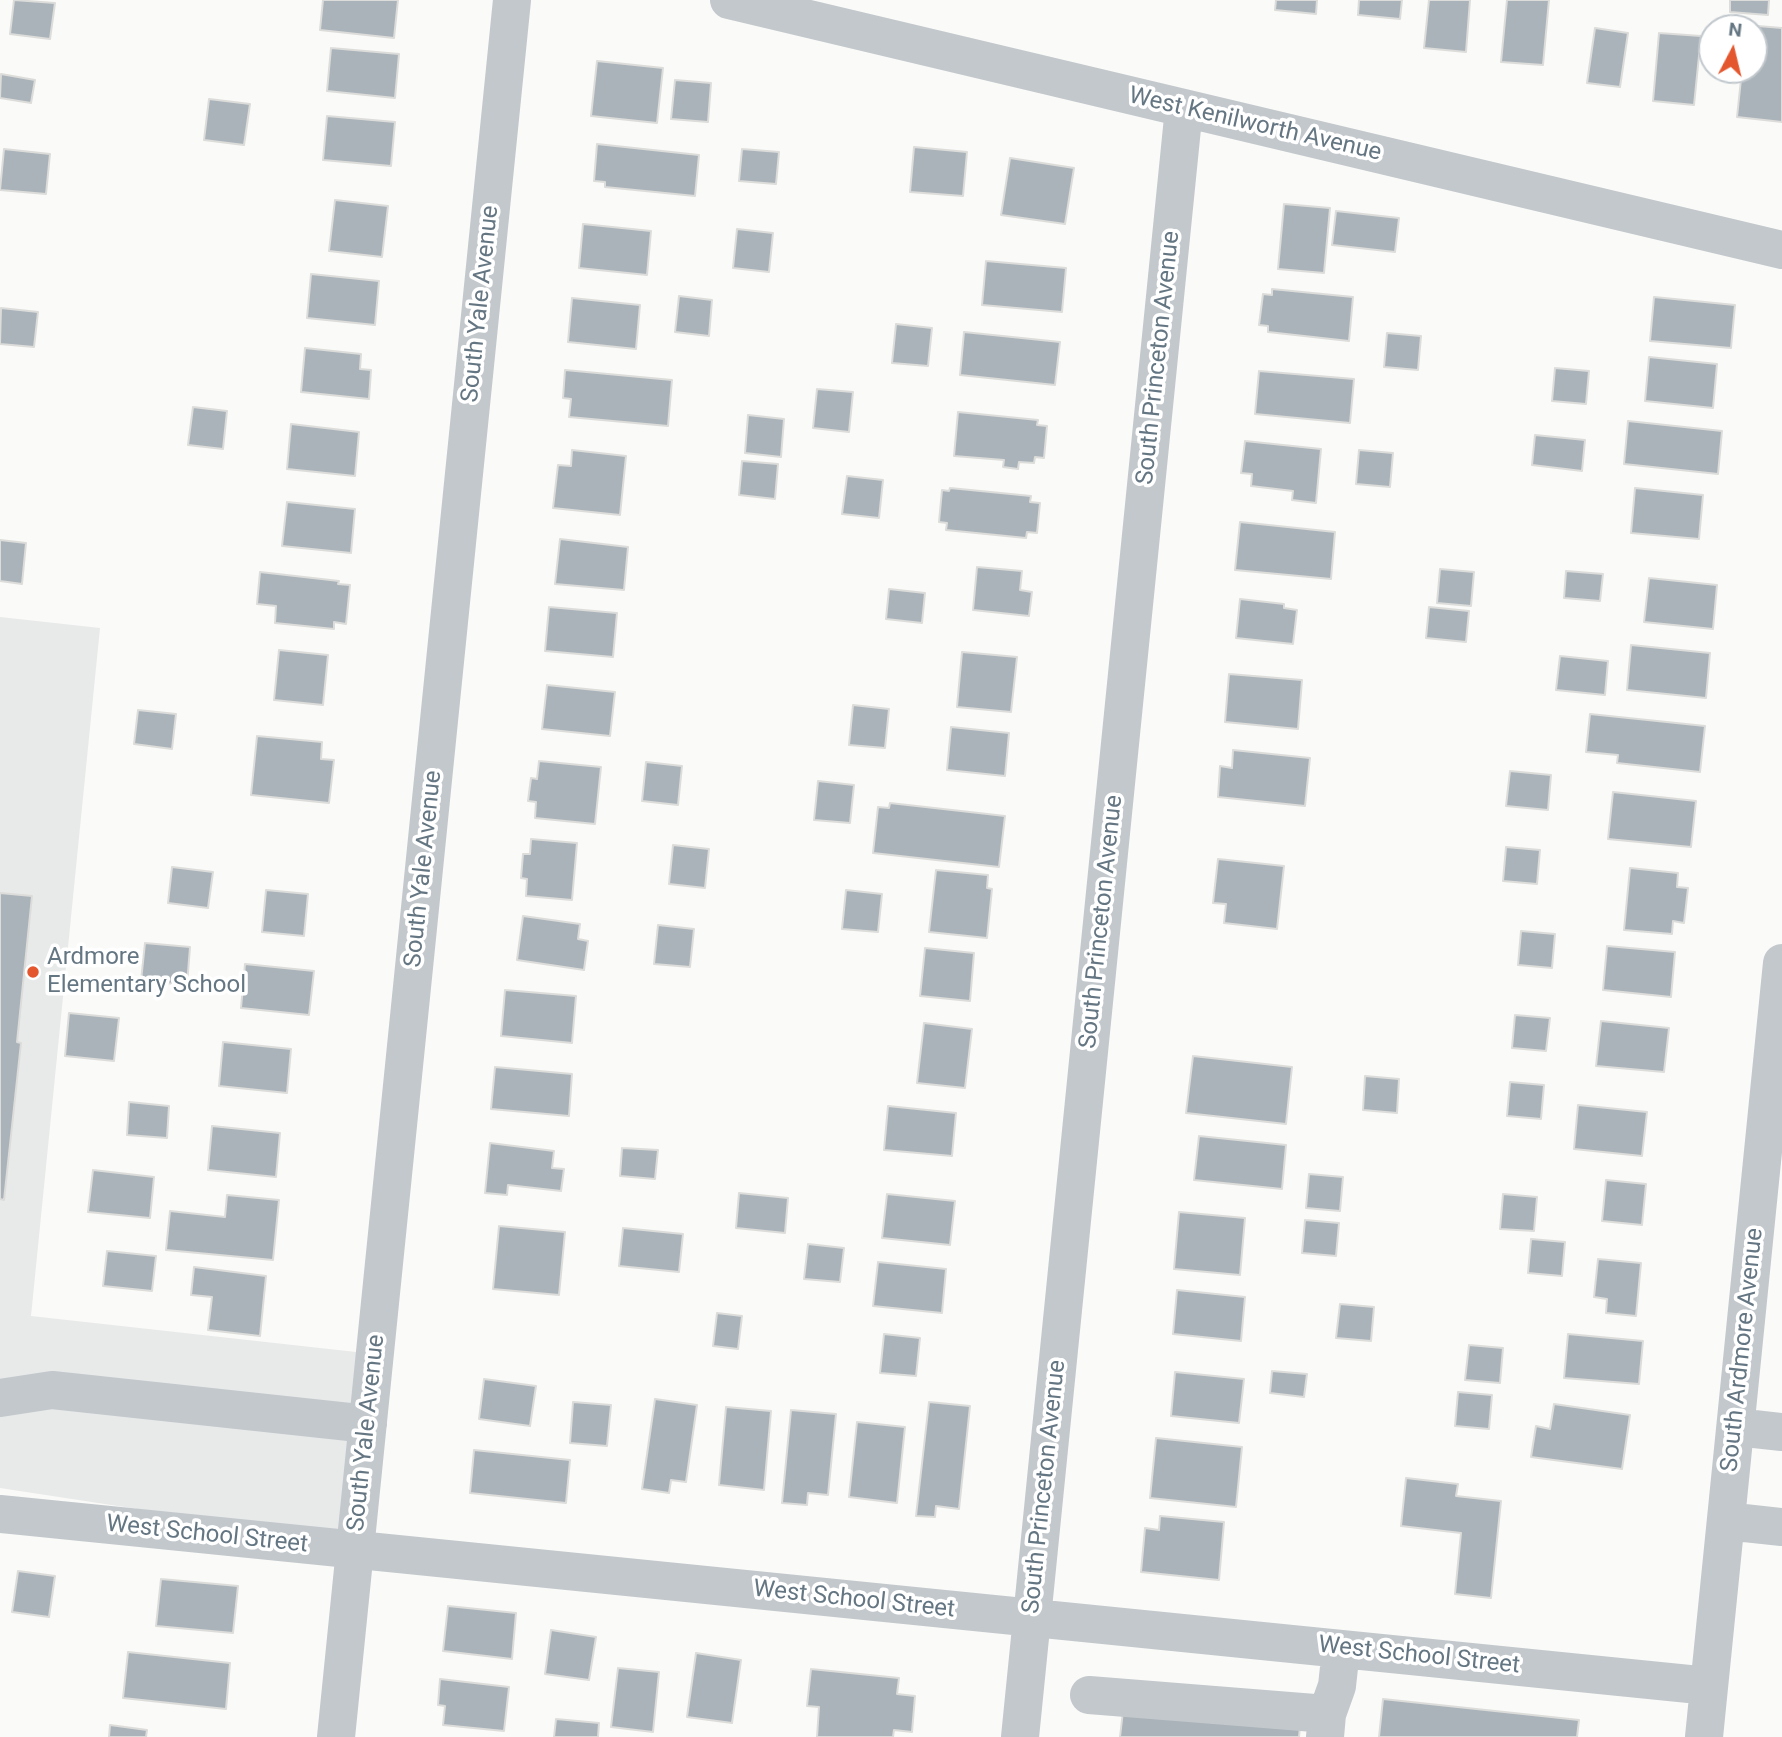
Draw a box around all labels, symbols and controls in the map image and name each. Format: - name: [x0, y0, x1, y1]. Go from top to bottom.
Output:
- north arrow: [1698, 14, 1768, 84]
- text: N: [1727, 17, 1743, 42]
- street label: West Kenilworth Avenue: [1126, 82, 1384, 168]
- street label: South Yale Avenue: [456, 204, 506, 404]
- street label: South Princeton Avenue: [1131, 230, 1187, 486]
- street label: South Yale Avenue: [399, 769, 449, 969]
- street label: South Princeton Avenue: [1074, 794, 1130, 1050]
- place label: Ardmore Elementary School: [47, 944, 246, 1000]
- marker: Ardmore Elementary School: [25, 964, 41, 980]
- street label: South Ardmore Avenue: [1716, 1227, 1770, 1473]
- street label: South Yale Avenue: [342, 1333, 392, 1533]
- street label: South Princeton Avenue: [1017, 1359, 1073, 1615]
- street label: West School Street: [105, 1510, 309, 1560]
- street label: West School Street: [752, 1575, 956, 1625]
- street label: West School Street: [1317, 1631, 1521, 1681]

